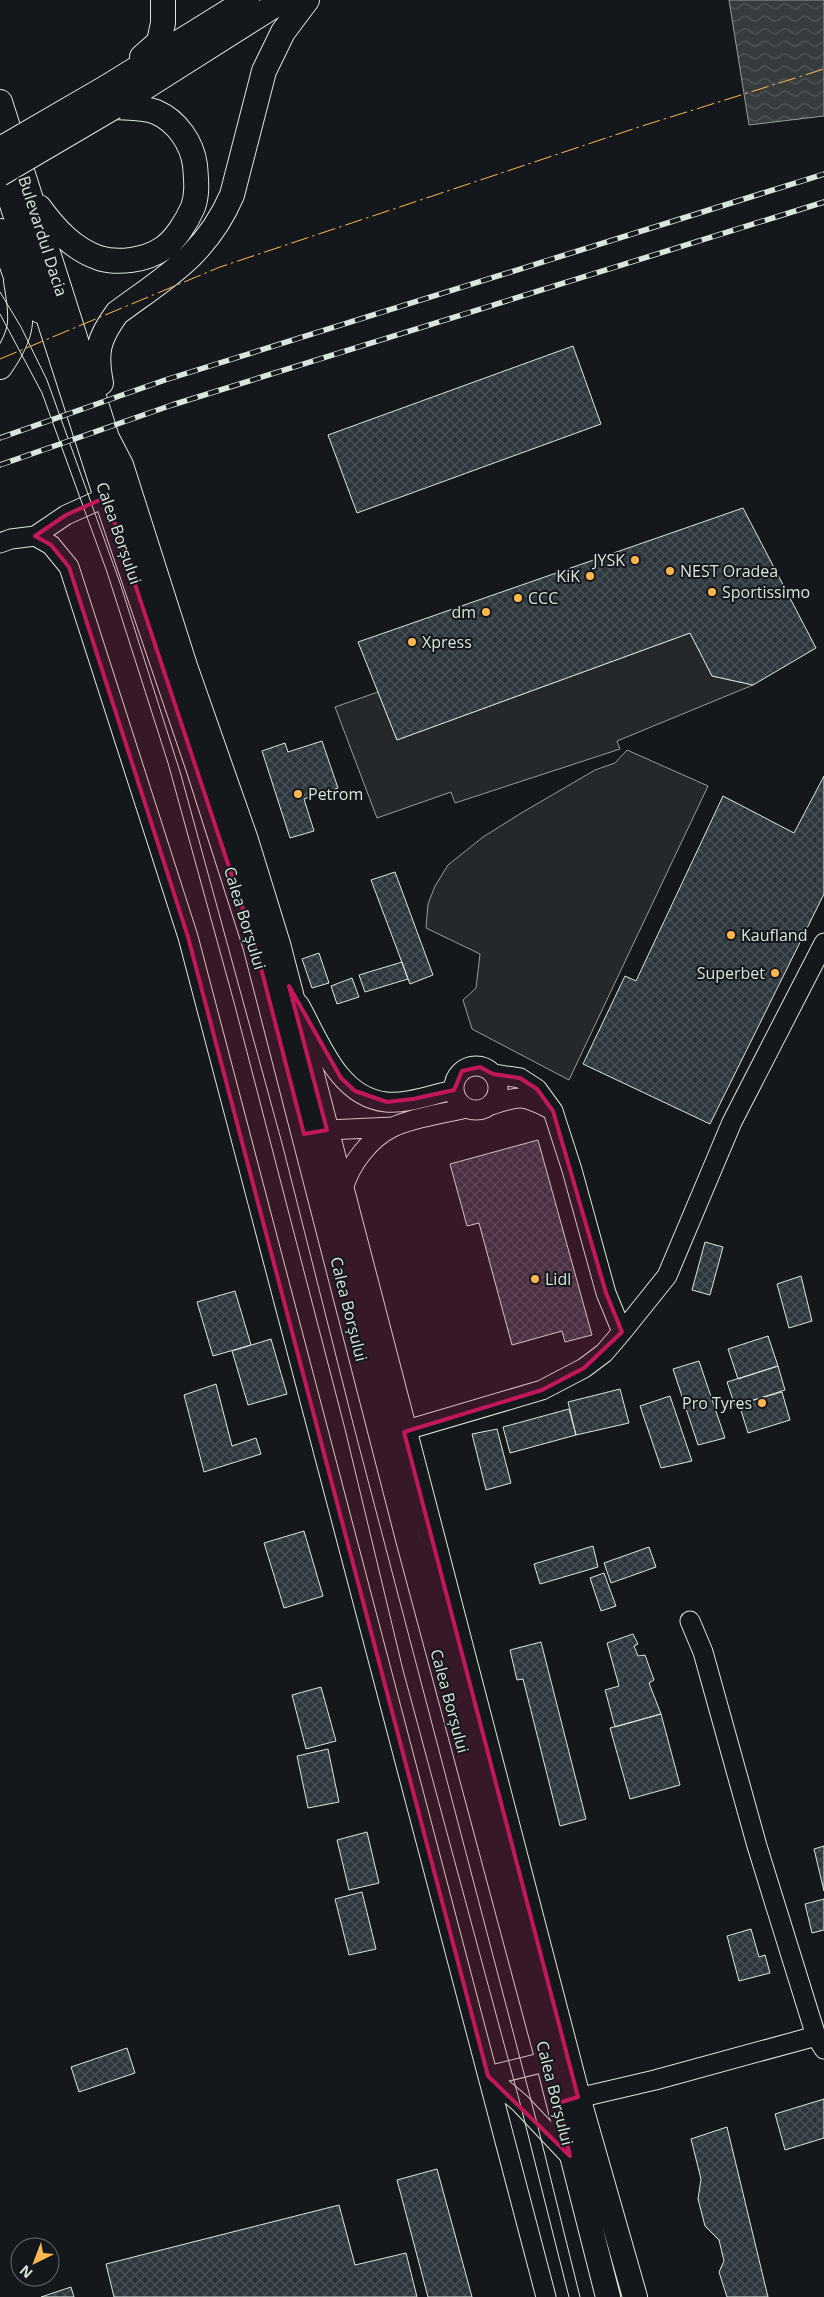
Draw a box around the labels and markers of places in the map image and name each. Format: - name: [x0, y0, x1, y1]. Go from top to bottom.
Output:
- place label: JYSK: [591, 549, 625, 571]
- marker: JYSK: [629, 554, 641, 566]
- place label: NEST Oradea: [680, 560, 778, 582]
- place label: KiK: [556, 565, 580, 587]
- marker: NEST Oradea: [664, 565, 676, 577]
- marker: KiK: [584, 570, 596, 582]
- place label: Sportissimo: [722, 581, 810, 603]
- marker: Sportissimo: [706, 586, 718, 598]
- place label: CCC: [528, 587, 558, 609]
- marker: CCC: [512, 592, 524, 604]
- place label: dm: [451, 601, 476, 623]
- marker: dm: [480, 606, 492, 618]
- place label: Xpress: [422, 631, 472, 653]
- marker: Xpress: [406, 636, 418, 648]
- place label: Petrom: [308, 783, 363, 805]
- marker: Petrom: [292, 788, 304, 800]
- place label: Kaufland: [741, 924, 807, 946]
- marker: Kaufland: [725, 929, 737, 941]
- place label: Superbet: [697, 962, 765, 984]
- marker: Superbet: [769, 967, 781, 979]
- place label: Lidl: [545, 1268, 571, 1290]
- marker: Lidl: [529, 1273, 541, 1285]
- place label: Pro Tyres: [682, 1392, 752, 1414]
- marker: Pro Tyres: [756, 1397, 768, 1409]

